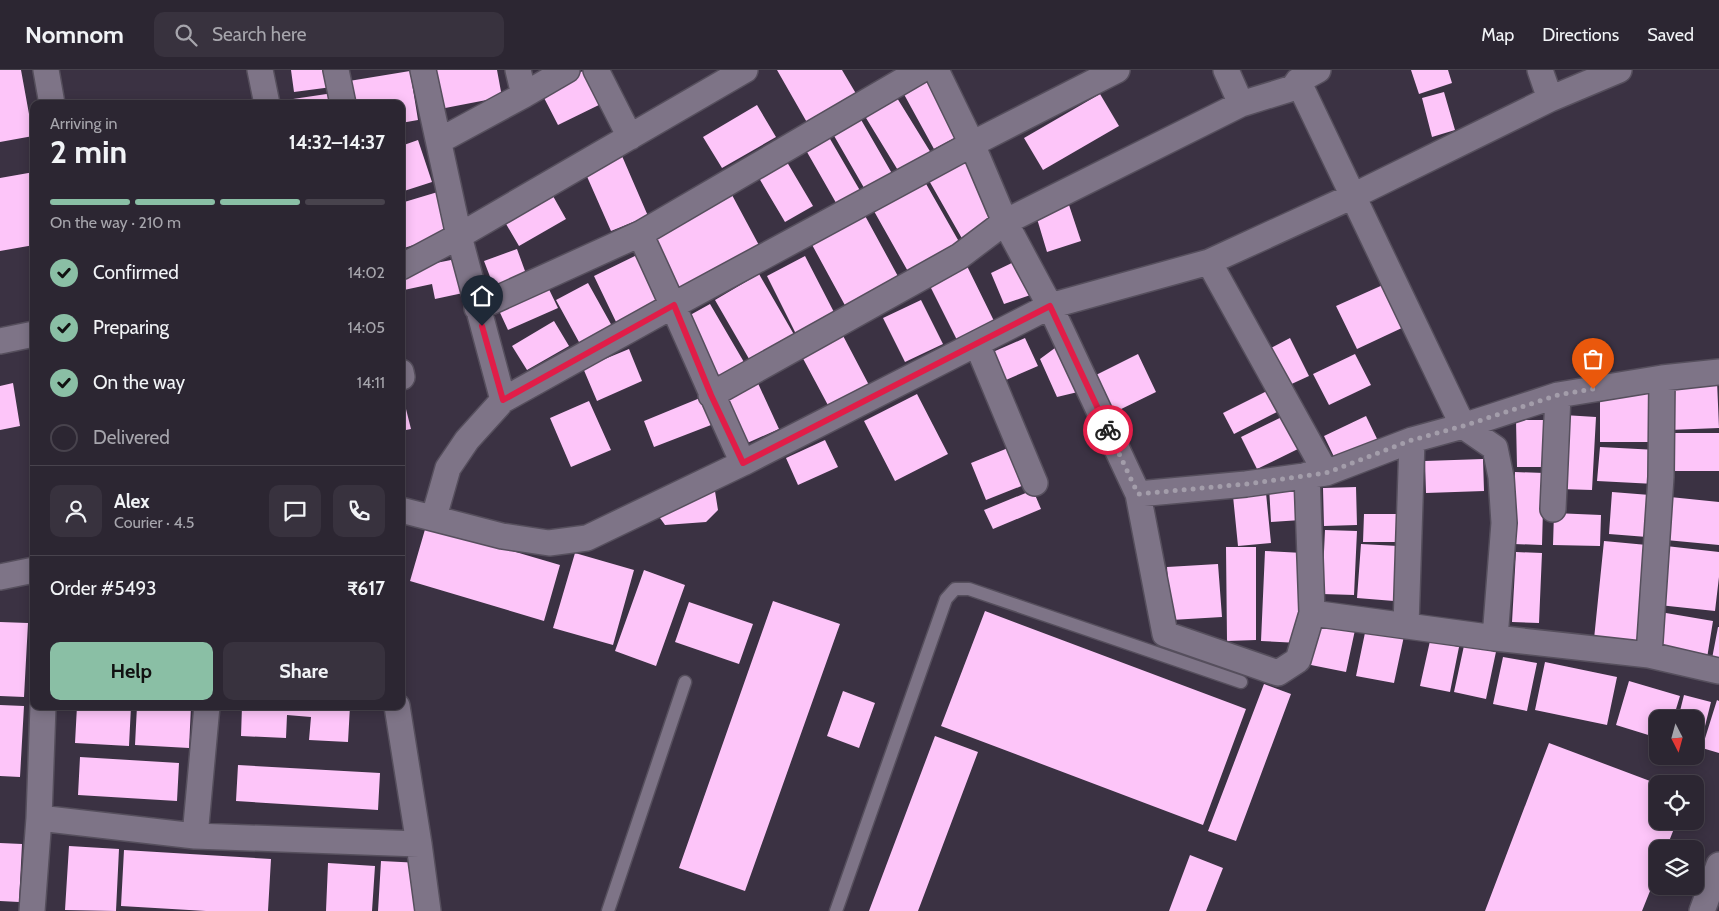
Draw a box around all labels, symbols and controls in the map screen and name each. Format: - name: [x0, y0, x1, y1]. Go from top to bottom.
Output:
- search box: [154, 12, 504, 57]
- text: Nomnom: [25, 20, 124, 49]
- icon: search: [172, 21, 200, 49]
- text: Search here: [212, 23, 306, 46]
- text: Map: [1481, 24, 1514, 46]
- text: Directions: [1542, 24, 1619, 46]
- text: Saved: [1647, 24, 1694, 46]
- text: Arriving in: [50, 114, 117, 133]
- text: 14:32–14:37: [289, 131, 385, 154]
- text: 2 min: [50, 132, 127, 171]
- text: On the way · 210 m: [50, 213, 181, 232]
- icon: check: [50, 259, 78, 287]
- text: Confirmed: [93, 261, 179, 284]
- text: 14:02: [348, 263, 385, 282]
- pin: [461, 275, 503, 326]
- icon: home: [468, 282, 496, 310]
- icon: check: [50, 314, 78, 342]
- text: Preparing: [93, 316, 169, 339]
- text: 14:05: [347, 318, 385, 337]
- pin: [1572, 338, 1614, 389]
- icon: bag: [1579, 345, 1607, 373]
- icon: check: [50, 369, 78, 397]
- text: On the way: [93, 371, 185, 394]
- text: 14:11: [357, 373, 385, 392]
- courier: [1083, 405, 1133, 455]
- icon: bike: [1094, 416, 1122, 444]
- text: Delivered: [93, 426, 170, 449]
- button: person: [50, 485, 102, 537]
- button: chat: [269, 485, 321, 537]
- button: phone: [333, 485, 385, 537]
- text: Alex: [114, 490, 150, 513]
- text: Courier · 4.5: [114, 513, 195, 532]
- text: Order #5493: [50, 577, 157, 600]
- text: ₹617: [347, 577, 385, 600]
- button: Help: [50, 642, 213, 700]
- button: Share: [223, 642, 385, 700]
- north arrow: [1649, 710, 1704, 765]
- map controls: [1649, 710, 1704, 895]
- button: locate: [1649, 775, 1704, 830]
- button: layers: [1649, 840, 1704, 895]

